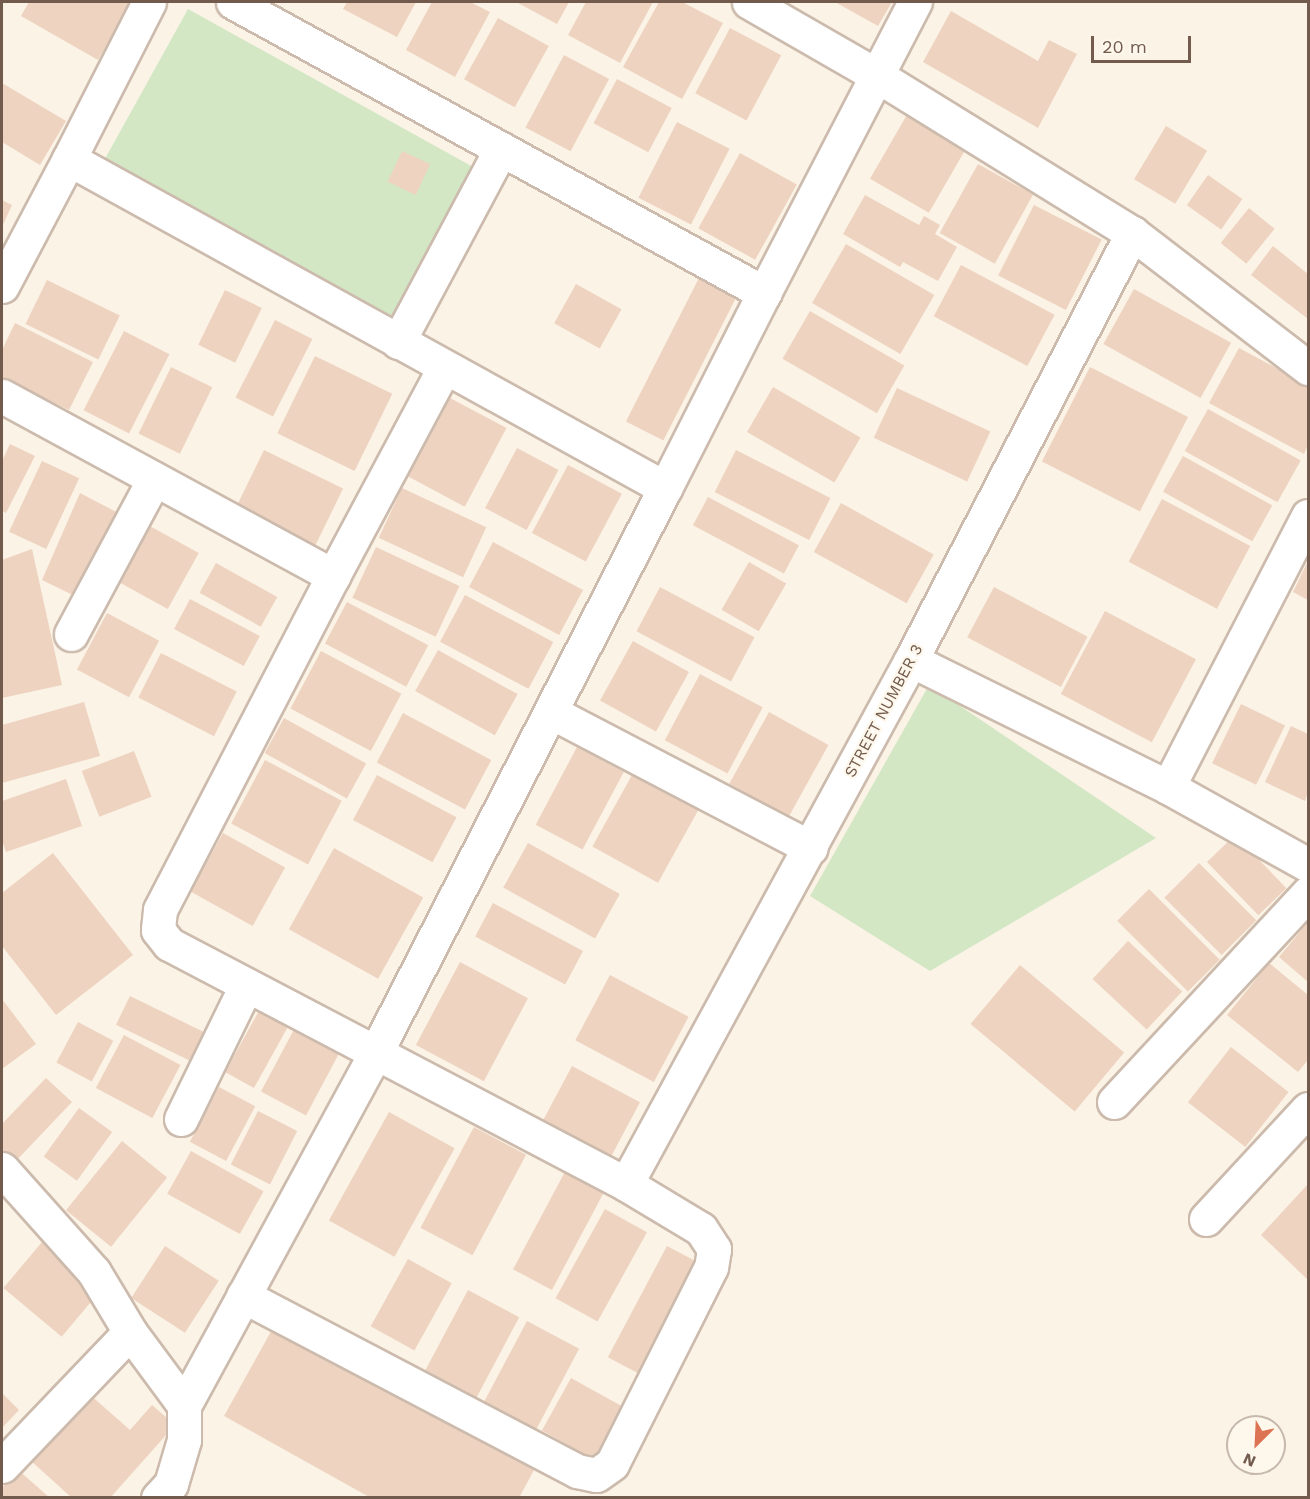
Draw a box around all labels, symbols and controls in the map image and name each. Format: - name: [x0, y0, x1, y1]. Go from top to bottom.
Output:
- scale bar: [1094, 24, 1194, 62]
- text: 20 m: [1102, 36, 1147, 57]
- street label: STREET NUMBER 3: [841, 641, 927, 781]
- north arrow: [1226, 1415, 1286, 1475]
- text: N: [1240, 1449, 1259, 1471]

